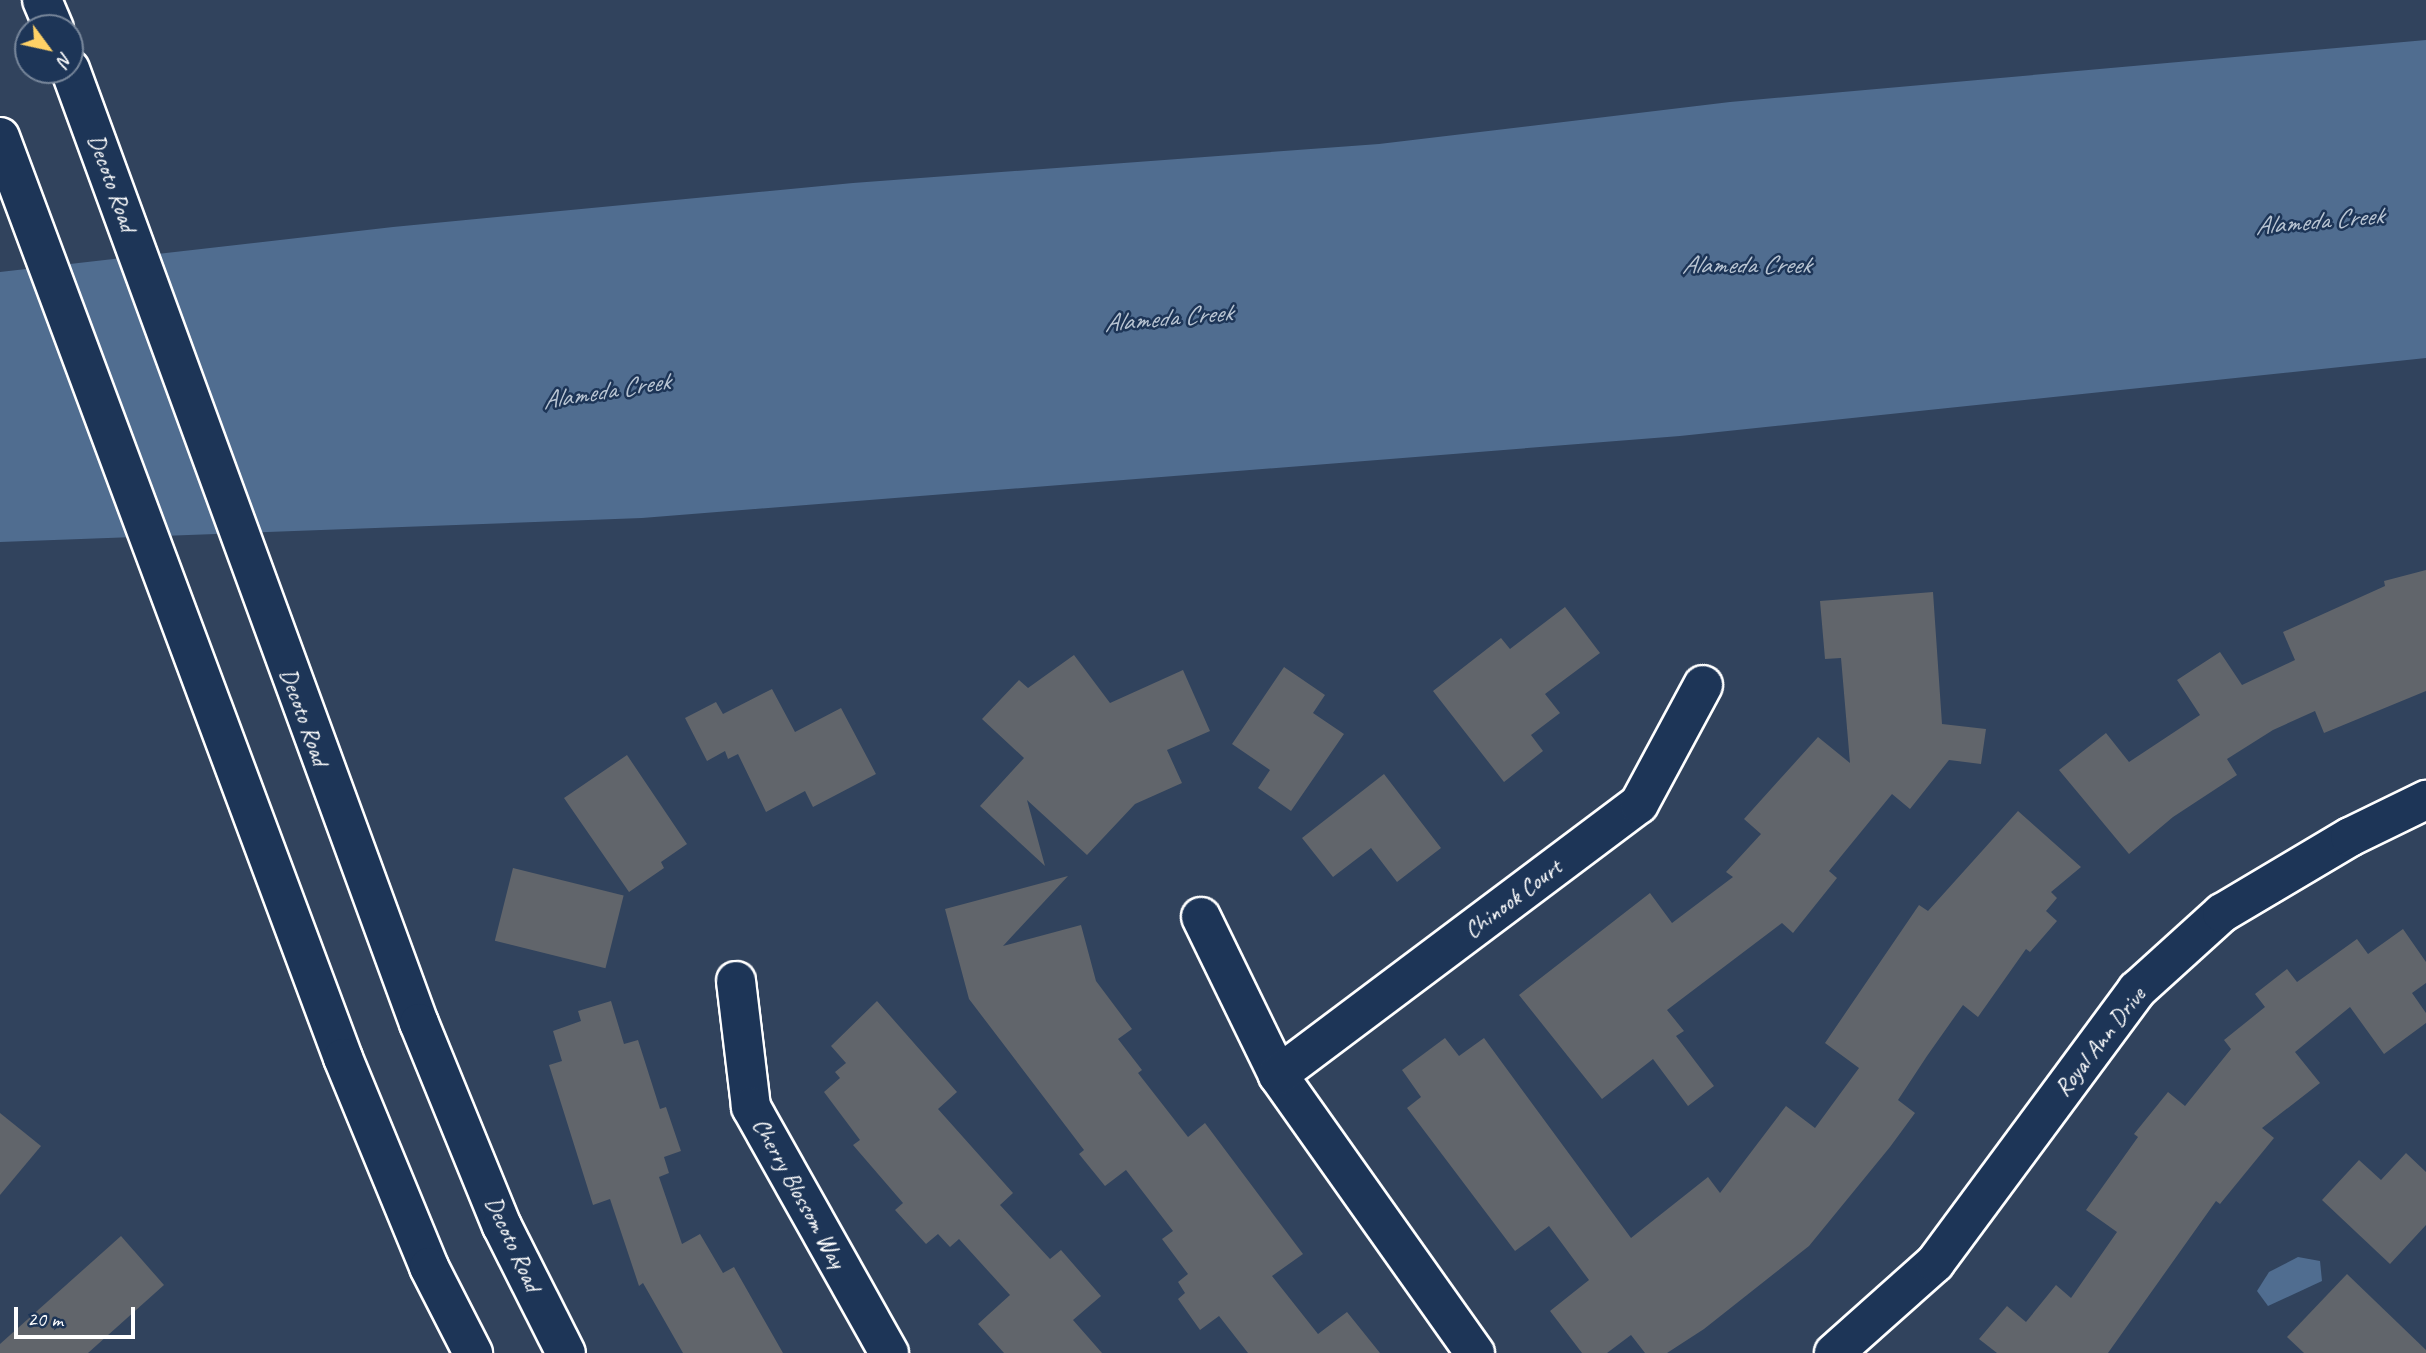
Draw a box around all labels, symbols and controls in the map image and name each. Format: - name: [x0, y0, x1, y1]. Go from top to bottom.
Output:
- north arrow: [14, 14, 84, 84]
- text: N: [52, 48, 78, 71]
- street label: Decoto Road: [81, 130, 143, 236]
- water label: Alameda Creek: [2254, 200, 2384, 242]
- water label: Alameda Creek: [1682, 249, 1810, 281]
- water label: Alameda Creek: [1103, 297, 1233, 339]
- water label: Alameda Creek: [540, 366, 672, 416]
- street label: Decoto Road: [273, 664, 335, 770]
- street label: Chinook Court: [1459, 853, 1567, 945]
- street label: Royal Ann Drive: [2048, 982, 2152, 1102]
- street label: Cherry Blossom Way: [746, 1113, 852, 1273]
- street label: Decoto Road: [479, 1192, 547, 1296]
- scale bar: [18, 1294, 138, 1338]
- text: 20 m: [27, 1306, 63, 1332]

